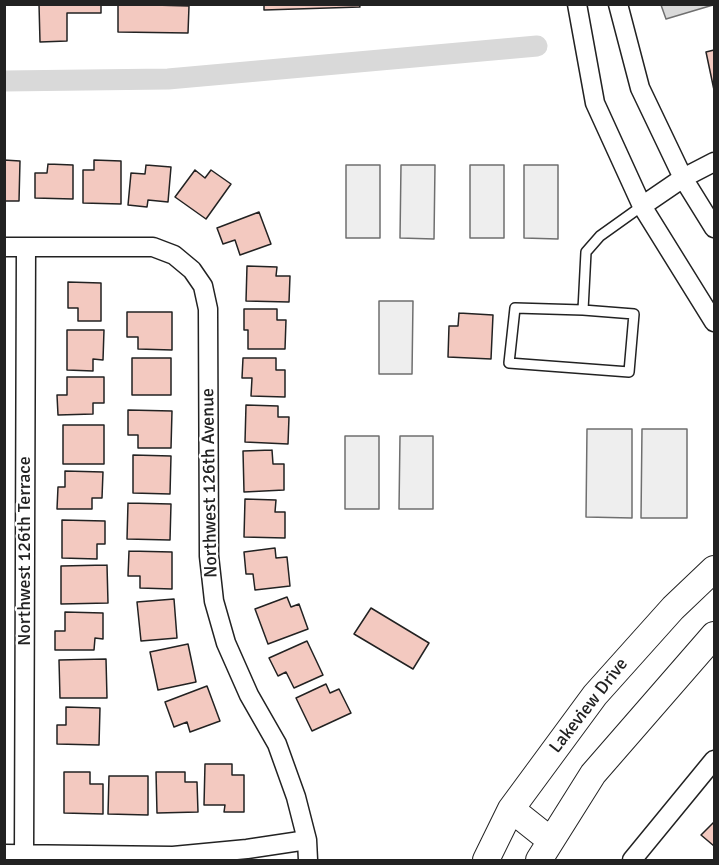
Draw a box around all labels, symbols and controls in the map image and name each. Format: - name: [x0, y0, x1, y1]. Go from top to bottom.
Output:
- street label: Northwest 126th Avenue: [198, 388, 222, 578]
- street label: Northwest 126th Terrace: [14, 456, 36, 646]
- street label: Lakeview Drive: [545, 654, 633, 758]

